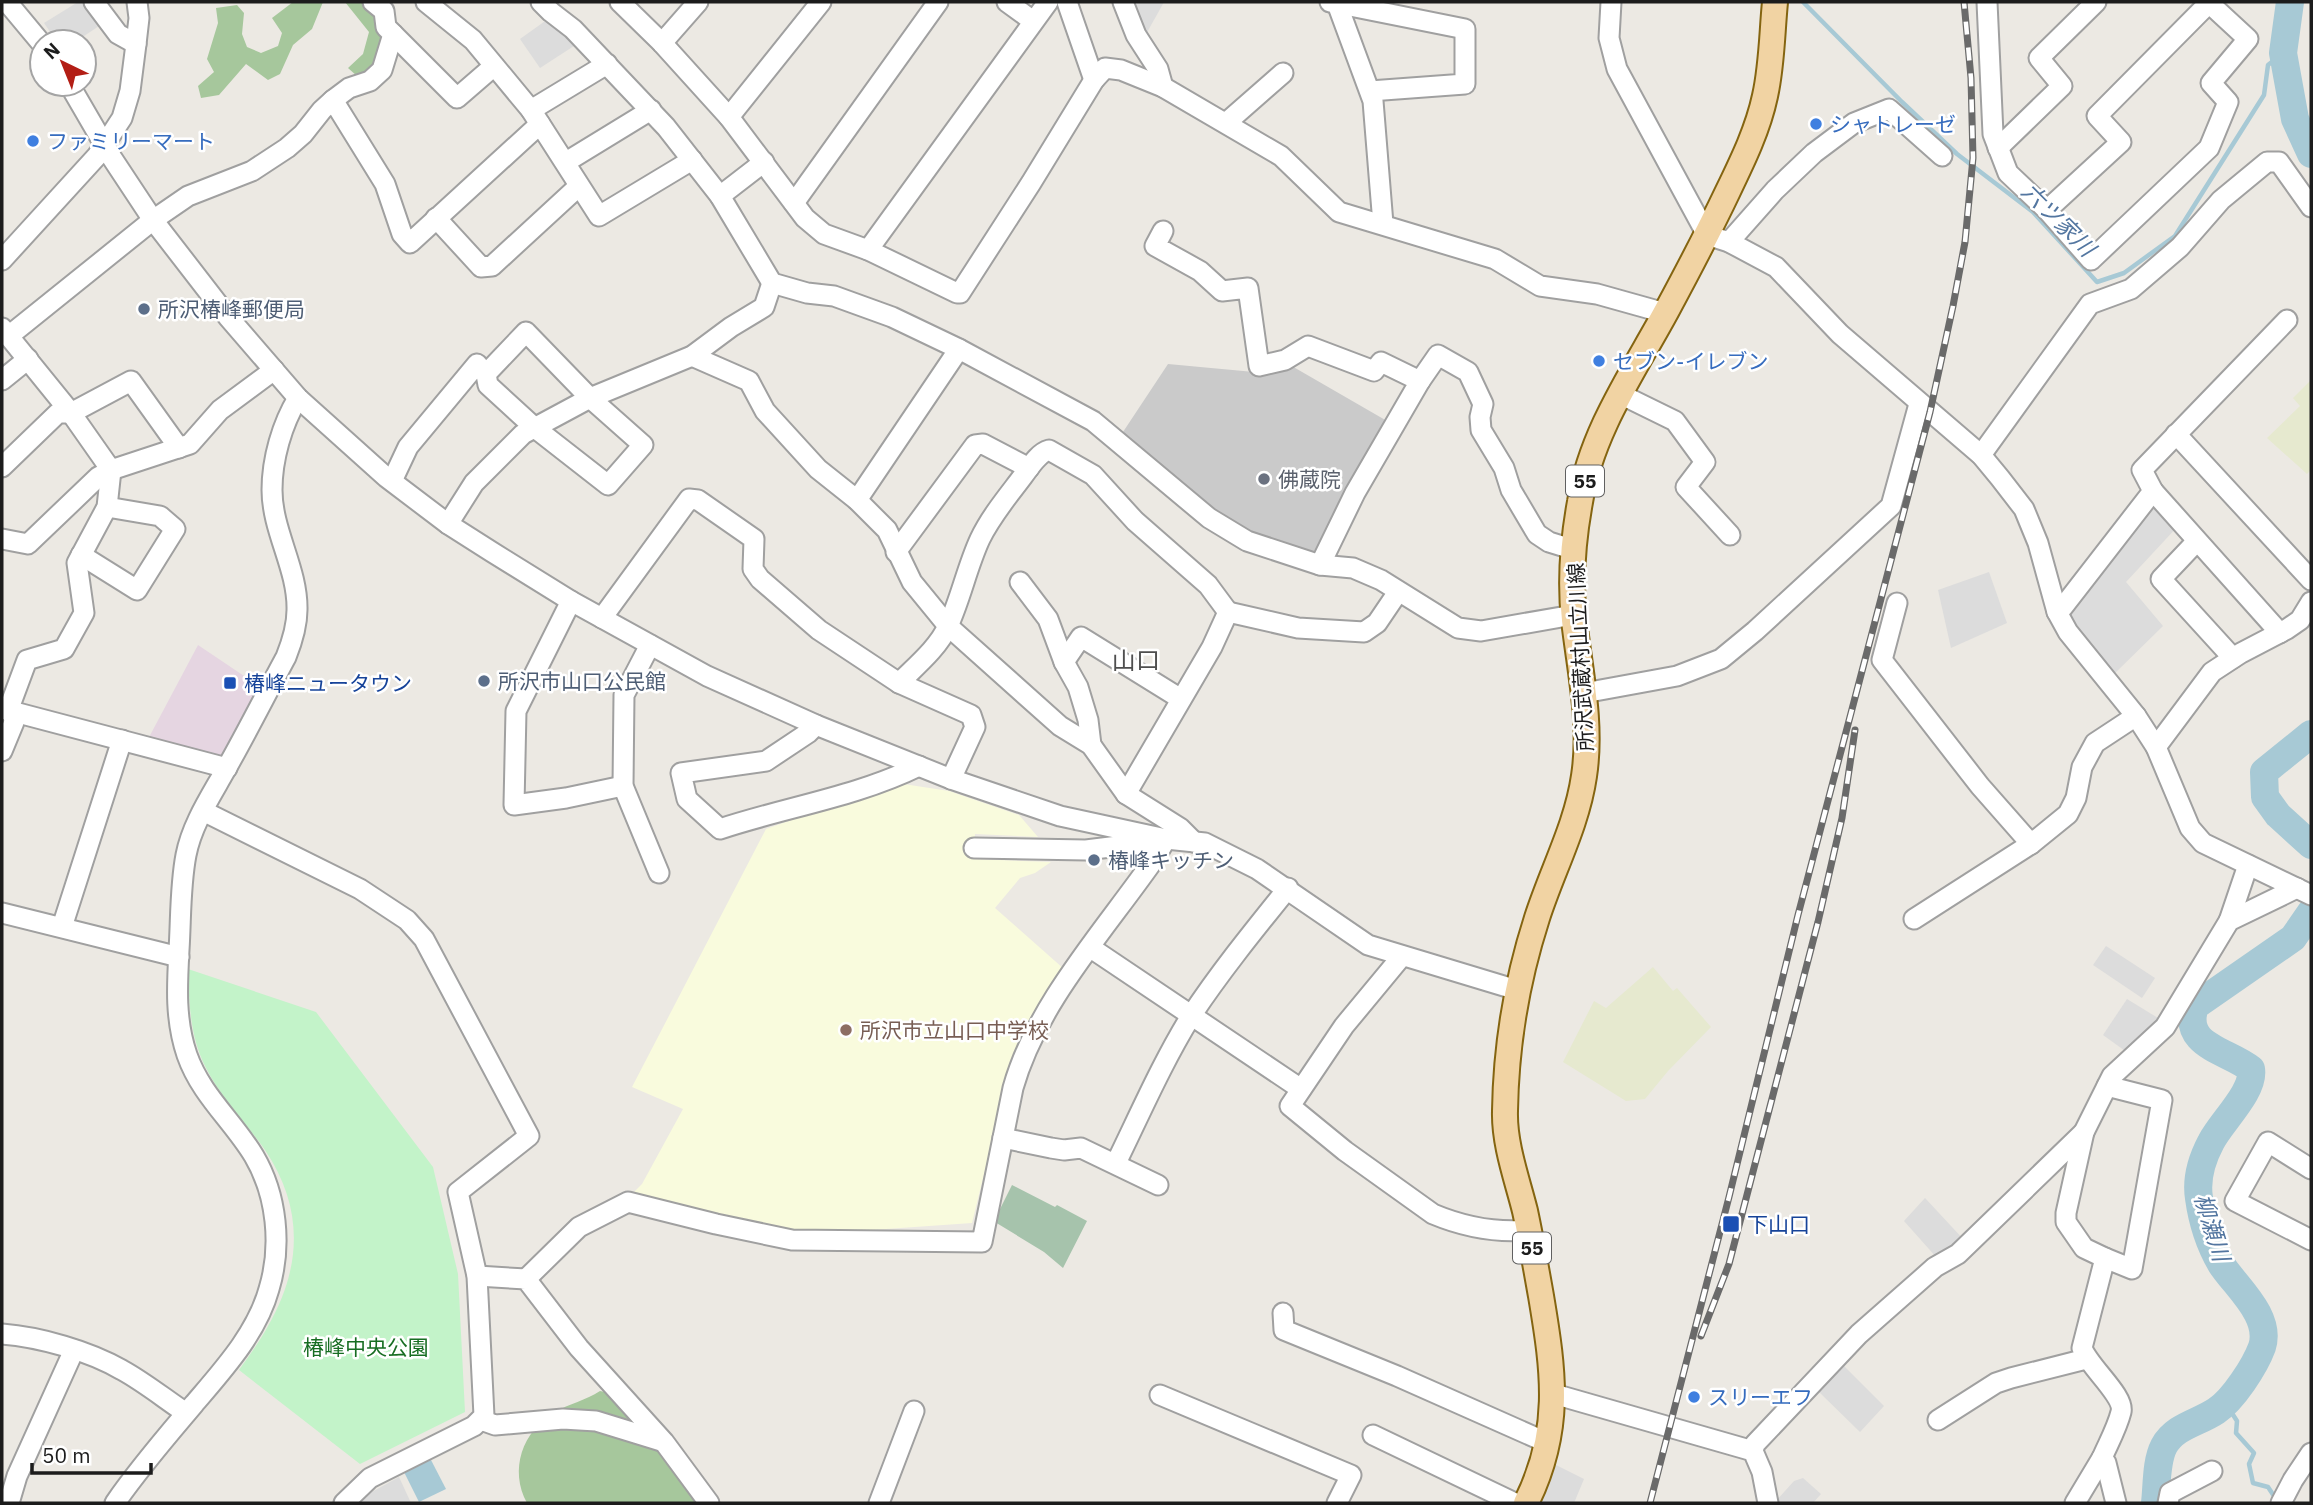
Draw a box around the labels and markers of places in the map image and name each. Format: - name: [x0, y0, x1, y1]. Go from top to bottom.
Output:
- place label: シャトレーゼ: [1830, 110, 1956, 138]
- marker: シャトレーゼ: [1808, 116, 1824, 132]
- place label: ファミリーマート: [47, 127, 215, 155]
- marker: ファミリーマート: [25, 133, 41, 149]
- place label: 所沢椿峰郵便局: [158, 295, 305, 323]
- marker: 所沢椿峰郵便局: [136, 301, 152, 317]
- place label: セブン-イレブン: [1613, 347, 1768, 375]
- marker: セブン-イレブン: [1591, 353, 1607, 369]
- place label: 佛蔵院: [1278, 465, 1341, 493]
- marker: 佛蔵院: [1256, 471, 1272, 487]
- place label: 所沢市山口公民館: [498, 667, 666, 695]
- place label: 椿峰ニュータウン: [244, 669, 412, 697]
- marker: 所沢市山口公民館: [476, 673, 492, 689]
- marker: 椿峰ニュータウン: [222, 675, 238, 691]
- place label: 椿峰キッチン: [1108, 846, 1234, 874]
- marker: 椿峰キッチン: [1086, 852, 1102, 868]
- place label: 所沢市立山口中学校: [860, 1016, 1049, 1044]
- marker: 所沢市立山口中学校: [838, 1022, 854, 1038]
- place label: 下山口: [1747, 1210, 1810, 1238]
- marker: 下山口: [1721, 1214, 1741, 1234]
- place label: スリーエフ: [1708, 1383, 1813, 1411]
- marker: スリーエフ: [1686, 1389, 1702, 1405]

